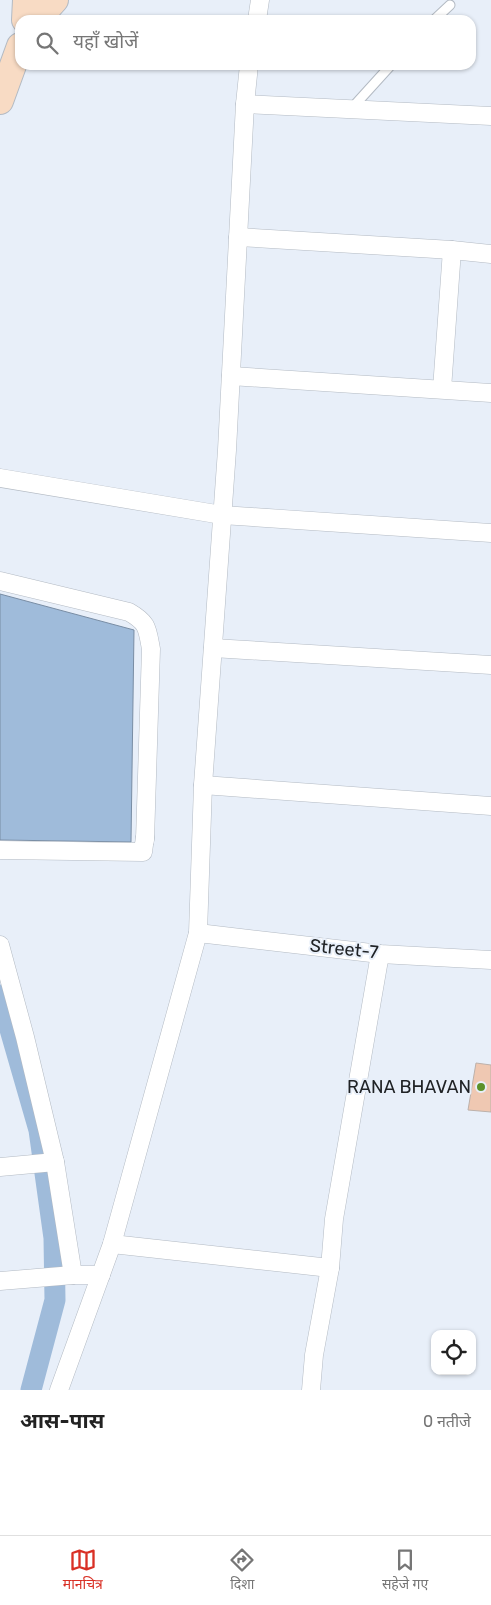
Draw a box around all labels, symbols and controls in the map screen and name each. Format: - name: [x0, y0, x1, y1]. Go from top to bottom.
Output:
- search box: [15, 15, 476, 70]
- icon: search: [33, 29, 61, 57]
- text: यहाँ खोजें: [73, 30, 138, 53]
- street label: Street-7: [309, 934, 379, 964]
- place label: RANA BHAVAN: [347, 1076, 471, 1098]
- marker: RANA BHAVAN: [475, 1081, 487, 1093]
- map controls: [431, 1330, 476, 1375]
- button: locate: [431, 1330, 476, 1375]
- text: आस-पास: [20, 1408, 104, 1433]
- text: 0 नतीजे: [423, 1412, 471, 1431]
- tab: मानचित्र: [63, 1546, 103, 1595]
- tab: दिशा: [228, 1546, 256, 1595]
- tab: सहेजे गए: [382, 1546, 428, 1595]

